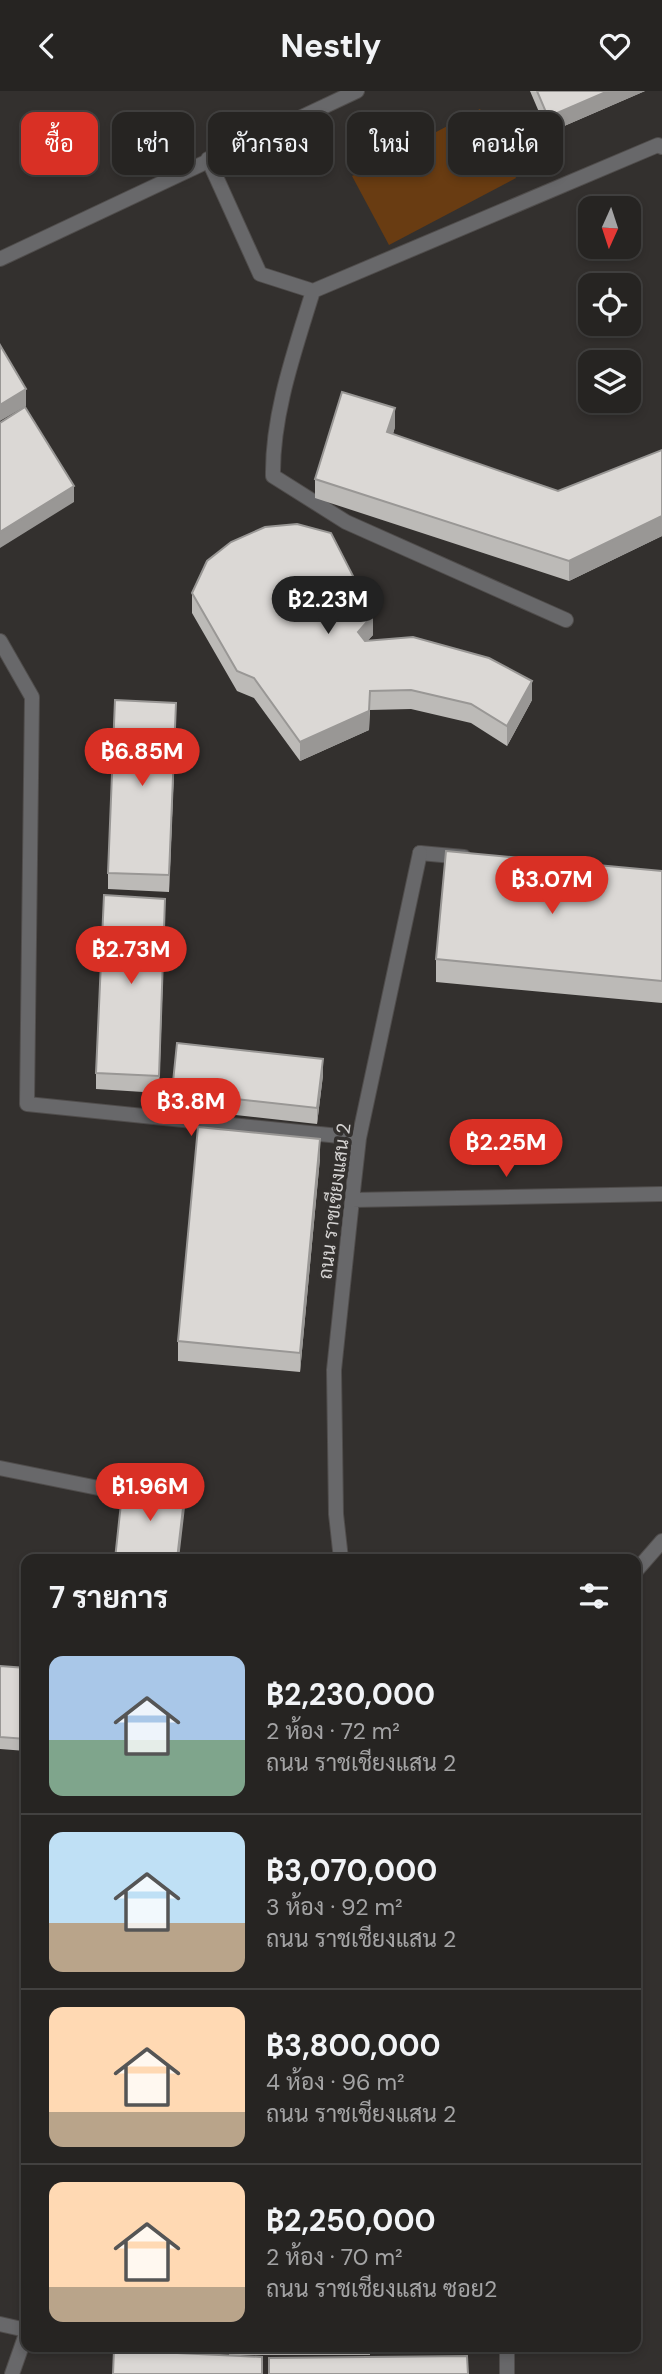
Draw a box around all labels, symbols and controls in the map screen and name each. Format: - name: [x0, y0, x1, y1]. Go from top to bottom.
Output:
- text: Nestly: [281, 25, 381, 67]
- icon: back: [28, 27, 66, 65]
- icon: heart: [596, 27, 634, 65]
- chip: ซื้อ: [21, 112, 98, 175]
- chip: เช่า: [112, 112, 194, 175]
- chip: ตัวกรอง: [208, 112, 333, 175]
- chip: ใหม่: [347, 112, 434, 175]
- chip: คอนโด: [448, 112, 563, 175]
- north arrow: [578, 196, 640, 259]
- map controls: [578, 196, 641, 413]
- button: locate: [578, 273, 641, 336]
- button: layers: [578, 350, 641, 413]
- pin: ฿2.23M: [271, 577, 385, 636]
- text: ฿2.23M: [288, 584, 368, 614]
- pin: ฿6.85M: [85, 729, 199, 788]
- text: ฿6.85M: [101, 736, 183, 766]
- pin: ฿3.07M: [495, 857, 609, 916]
- text: ฿3.07M: [511, 864, 593, 894]
- pin: ฿2.73M: [74, 927, 188, 986]
- text: ฿2.73M: [92, 934, 170, 964]
- pin: ฿3.8M: [142, 1079, 240, 1138]
- text: ฿3.8M: [157, 1086, 225, 1116]
- pin: ฿2.25M: [449, 1119, 563, 1179]
- street label: ถนน ราชเชียงแสน 2: [313, 1121, 356, 1281]
- text: ฿2.25M: [466, 1127, 546, 1157]
- pin: ฿1.96M: [93, 1463, 207, 1523]
- text: ฿1.96M: [112, 1471, 188, 1501]
- icon: filters: [575, 1577, 613, 1615]
- text: 7 รายการ: [49, 1578, 168, 1617]
- text: ฿2,230,000: [266, 1675, 435, 1714]
- icon: home: [105, 1684, 189, 1768]
- text: 2 ห้อง · 72 m²: [266, 1716, 400, 1746]
- text: ถนน ราชเชียงแสน 2: [266, 1748, 456, 1778]
- text: ฿3,070,000: [266, 1851, 437, 1890]
- icon: home: [105, 1860, 189, 1944]
- text: 3 ห้อง · 92 m²: [266, 1892, 403, 1922]
- text: ถนน ราชเชียงแสน 2: [266, 1924, 456, 1954]
- text: ฿3,800,000: [266, 2026, 441, 2065]
- icon: home: [105, 2035, 189, 2119]
- text: 4 ห้อง · 96 m²: [266, 2067, 405, 2097]
- text: ถนน ราชเชียงแสน 2: [266, 2099, 456, 2129]
- text: ฿2,250,000: [266, 2201, 436, 2240]
- icon: home: [105, 2210, 189, 2294]
- text: 2 ห้อง · 70 m²: [266, 2242, 403, 2272]
- text: ถนน ราชเชียงแสน ซอย2: [266, 2274, 497, 2304]

